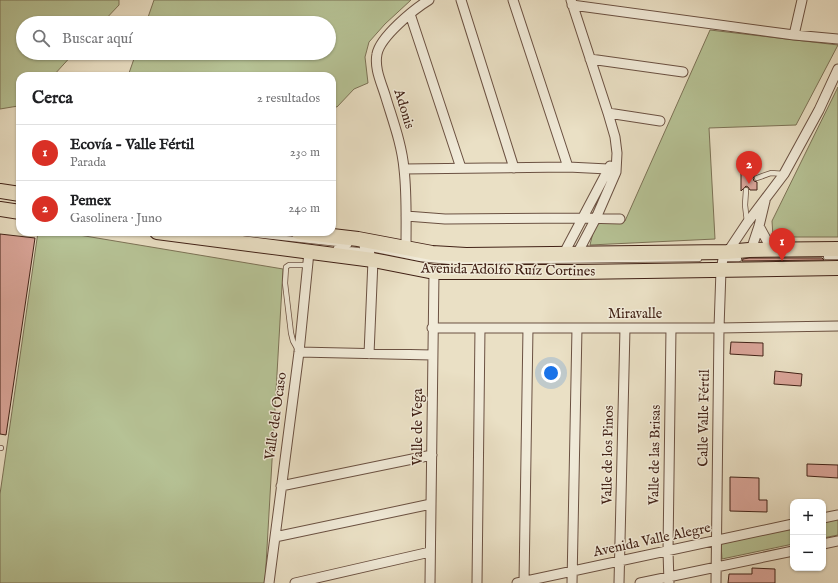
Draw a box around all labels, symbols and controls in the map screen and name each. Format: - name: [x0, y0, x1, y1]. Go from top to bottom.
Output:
- search box: [16, 16, 336, 60]
- icon: search: [30, 27, 52, 49]
- text: Buscar aquí: [62, 29, 132, 48]
- street label: Adonis: [389, 86, 419, 131]
- text: Cerca: [32, 88, 73, 109]
- text: 2 resultados: [257, 90, 320, 107]
- text: Ecovía - Valle Fértil: [70, 135, 194, 154]
- text: 1: [43, 144, 47, 161]
- text: 230 m: [290, 144, 320, 161]
- pin: 2: [736, 151, 762, 184]
- text: Parada: [70, 154, 106, 171]
- text: Pemex: [70, 191, 111, 210]
- text: 2: [42, 200, 48, 217]
- text: 240 m: [288, 200, 320, 217]
- text: Gasolinera · Juno: [70, 210, 162, 227]
- pin: 1: [769, 228, 795, 261]
- street label: Avenida Adolfo Ruíz Cortines: [420, 259, 595, 281]
- street label: Miravalle: [608, 305, 663, 323]
- your location: [541, 363, 561, 383]
- street label: Calle Valle Fértil: [694, 369, 714, 467]
- street label: Valle del Ocaso: [261, 371, 291, 462]
- street label: Valle de Vega: [409, 388, 427, 466]
- street label: Valle de los Pinos: [598, 405, 618, 506]
- street label: Valle de las Brisas: [645, 405, 665, 506]
- map controls: [790, 499, 826, 571]
- button: +: [790, 499, 826, 535]
- street label: Avenida Valle Alegre: [591, 519, 713, 561]
- button: −: [790, 535, 826, 571]

